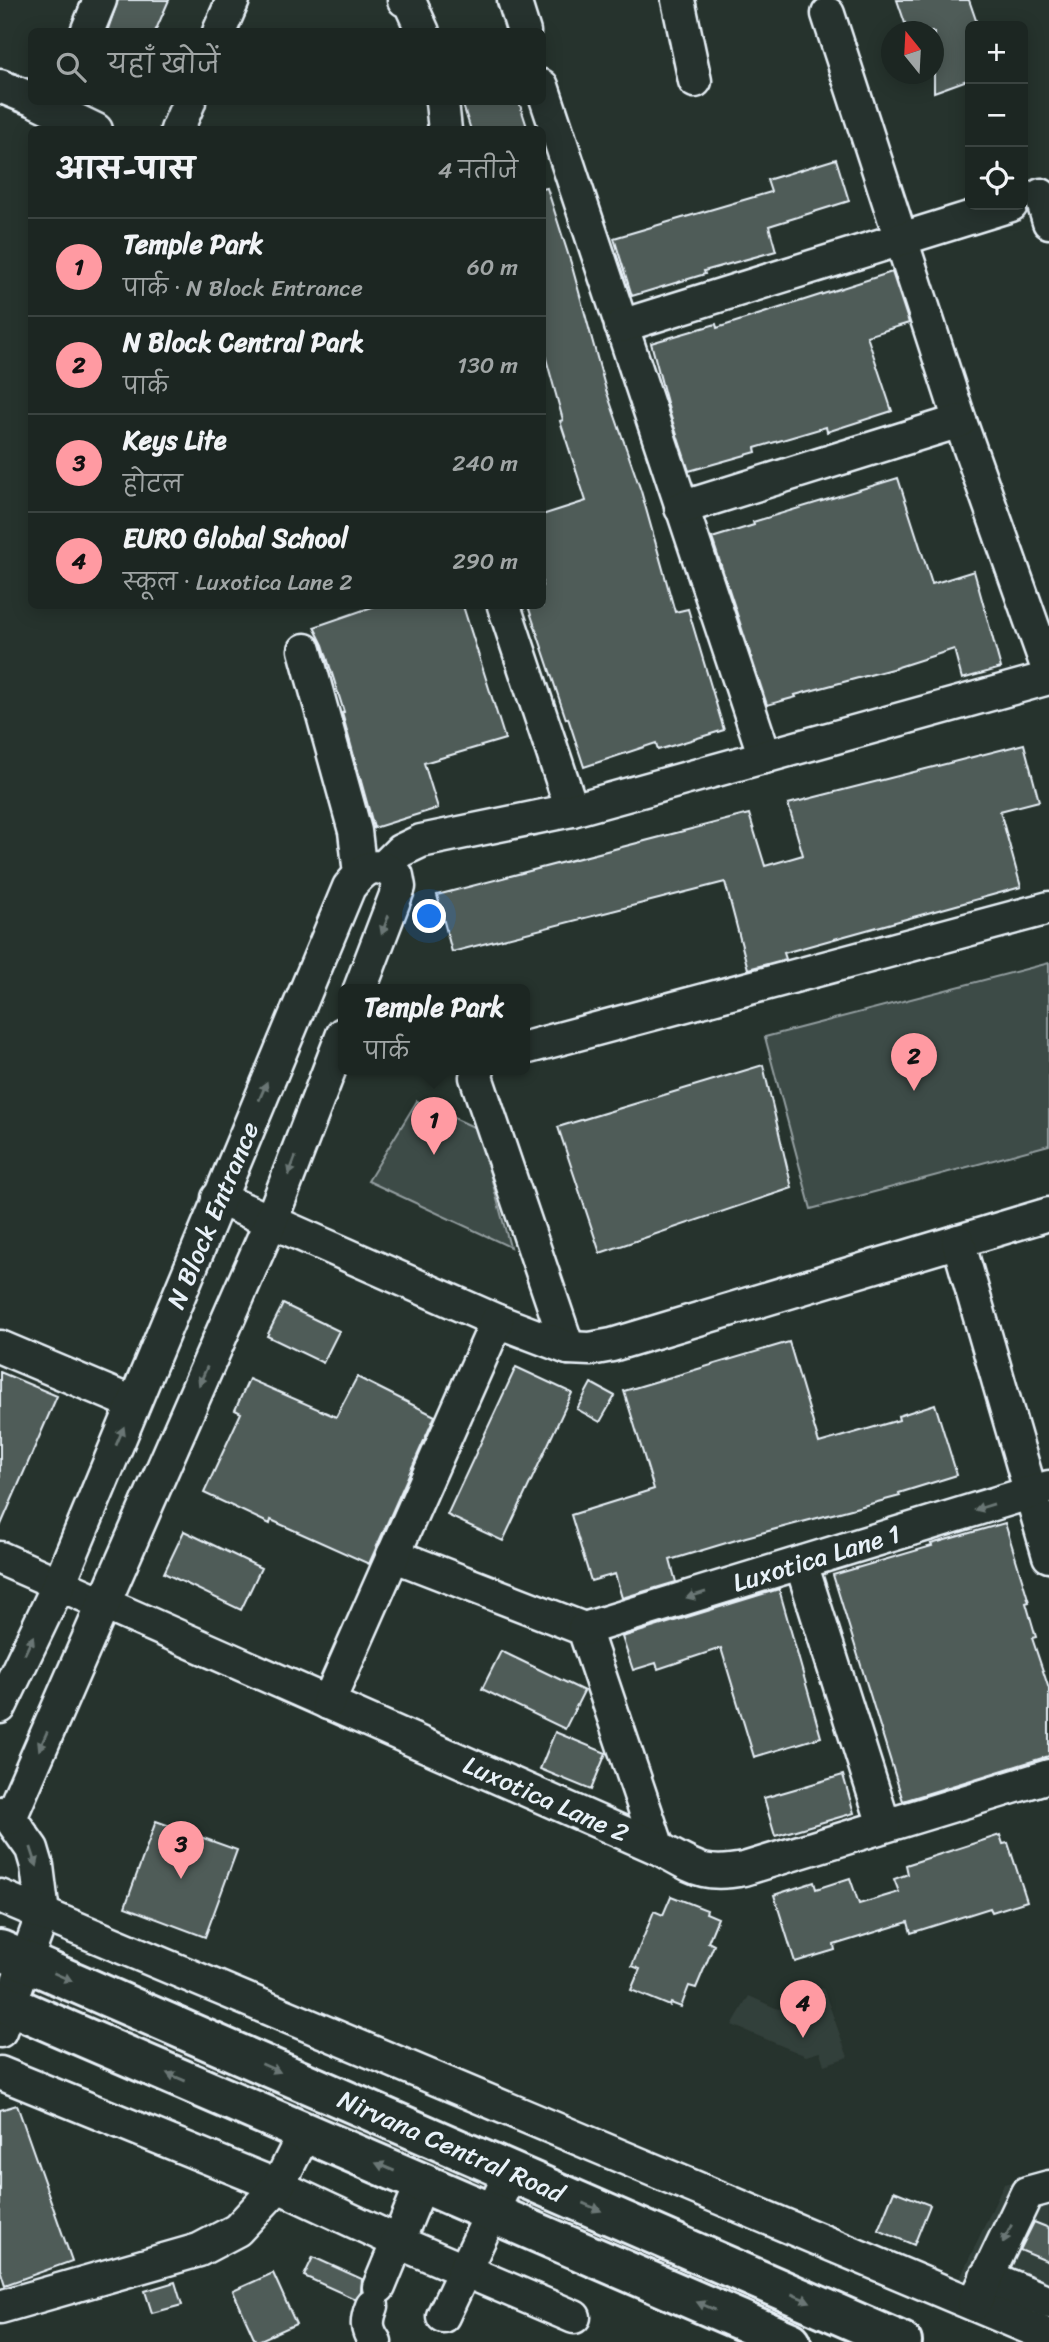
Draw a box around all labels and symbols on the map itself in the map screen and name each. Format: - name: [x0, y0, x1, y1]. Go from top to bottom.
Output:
- north arrow: [881, 21, 944, 84]
- your location: [412, 899, 446, 933]
- one-way arrow: [379, 915, 390, 936]
- pin: 2: [891, 1033, 937, 1091]
- one-way arrow: [258, 1080, 269, 1101]
- pin: 1: [411, 1097, 457, 1155]
- street label: N Block Entrance: [153, 1114, 272, 1316]
- one-way arrow: [287, 1156, 298, 1177]
- one-way arrow: [198, 1365, 209, 1386]
- one-way arrow: [114, 1426, 125, 1447]
- one-way arrow: [973, 1502, 994, 1513]
- street label: Luxotica Lane 1: [727, 1511, 906, 1605]
- one-way arrow: [685, 1590, 706, 1601]
- one-way arrow: [24, 1635, 35, 1655]
- one-way arrow: [37, 1731, 49, 1751]
- street label: Luxotica Lane 2: [456, 1742, 637, 1856]
- pin: 3: [158, 1821, 204, 1879]
- one-way arrow: [29, 1847, 40, 1868]
- one-way arrow: [52, 1972, 73, 1983]
- pin: 4: [780, 1980, 826, 2038]
- one-way arrow: [261, 2062, 281, 2074]
- one-way arrow: [166, 2071, 186, 2083]
- street label: Nirvana Central Road: [330, 2077, 574, 2217]
- one-way arrow: [375, 2161, 395, 2173]
- one-way arrow: [582, 2202, 603, 2213]
- one-way arrow: [1001, 2224, 1013, 2244]
- one-way arrow: [791, 2292, 811, 2304]
- one-way arrow: [695, 2300, 716, 2311]

